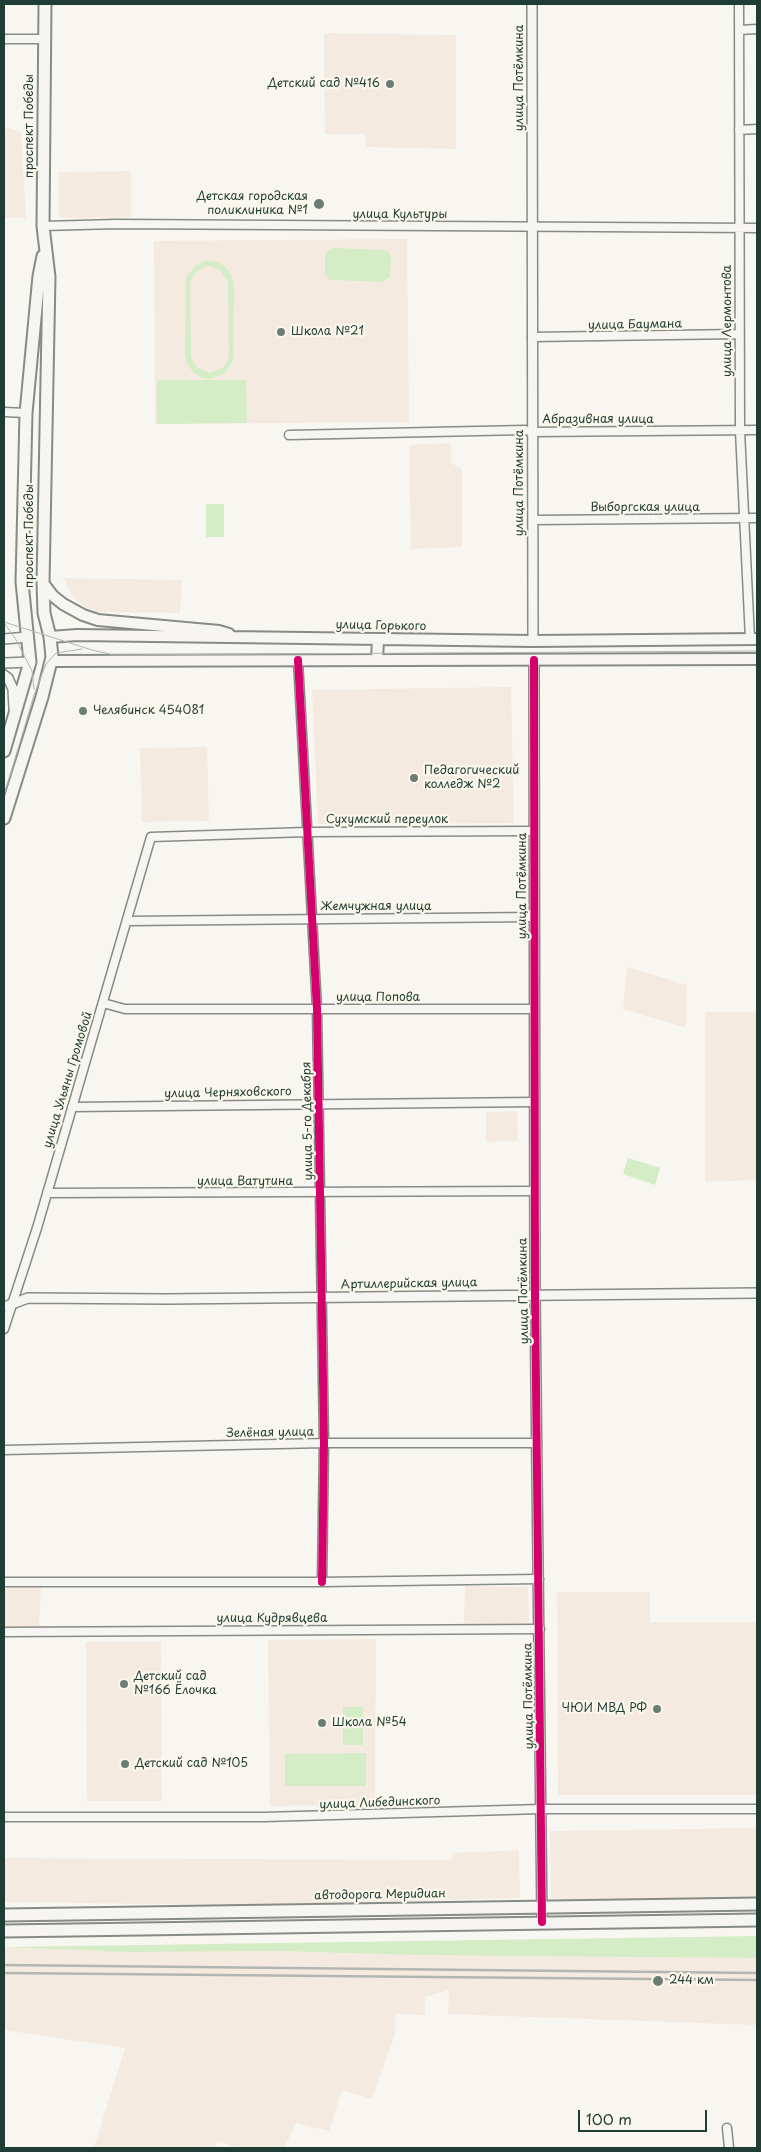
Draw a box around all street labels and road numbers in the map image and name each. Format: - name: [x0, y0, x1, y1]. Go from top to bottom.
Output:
- street label: улица Потёмкина: [513, 25, 527, 131]
- street label: проспект Победы: [23, 74, 37, 178]
- street label: улица Культуры: [353, 208, 447, 222]
- street label: улица Лермонтова: [721, 265, 735, 377]
- street label: улица Баумана: [588, 317, 682, 333]
- street label: Абразивная улица: [542, 413, 654, 427]
- street label: улица Потёмкина: [513, 430, 527, 536]
- street label: проспект Победы: [23, 484, 37, 588]
- street label: Выборгская улица: [590, 501, 700, 515]
- street label: улица Горького: [335, 618, 427, 634]
- street label: Сухумский переулок: [326, 813, 448, 827]
- street label: улица Потёмкина: [516, 833, 530, 939]
- street label: Жемчужная улица: [320, 900, 432, 914]
- street label: улица Попова: [336, 991, 420, 1005]
- street label: улица Ульяны Громовой: [40, 1010, 96, 1150]
- street label: улица 5-го Декабря: [300, 1061, 316, 1181]
- street label: улица Черняховского: [164, 1085, 292, 1101]
- street label: улица Ватутина: [197, 1175, 293, 1189]
- street label: улица Потёмкина: [516, 1238, 532, 1344]
- street label: Артиллерийская улица: [341, 1276, 477, 1292]
- street label: Зелёная улица: [226, 1425, 314, 1441]
- street label: улица Кудрявцева: [217, 1612, 327, 1626]
- street label: улица Потёмкина: [521, 1643, 537, 1749]
- street label: улица Либединского: [319, 1794, 441, 1812]
- street label: автодорога Меридиан: [314, 1887, 446, 1903]

